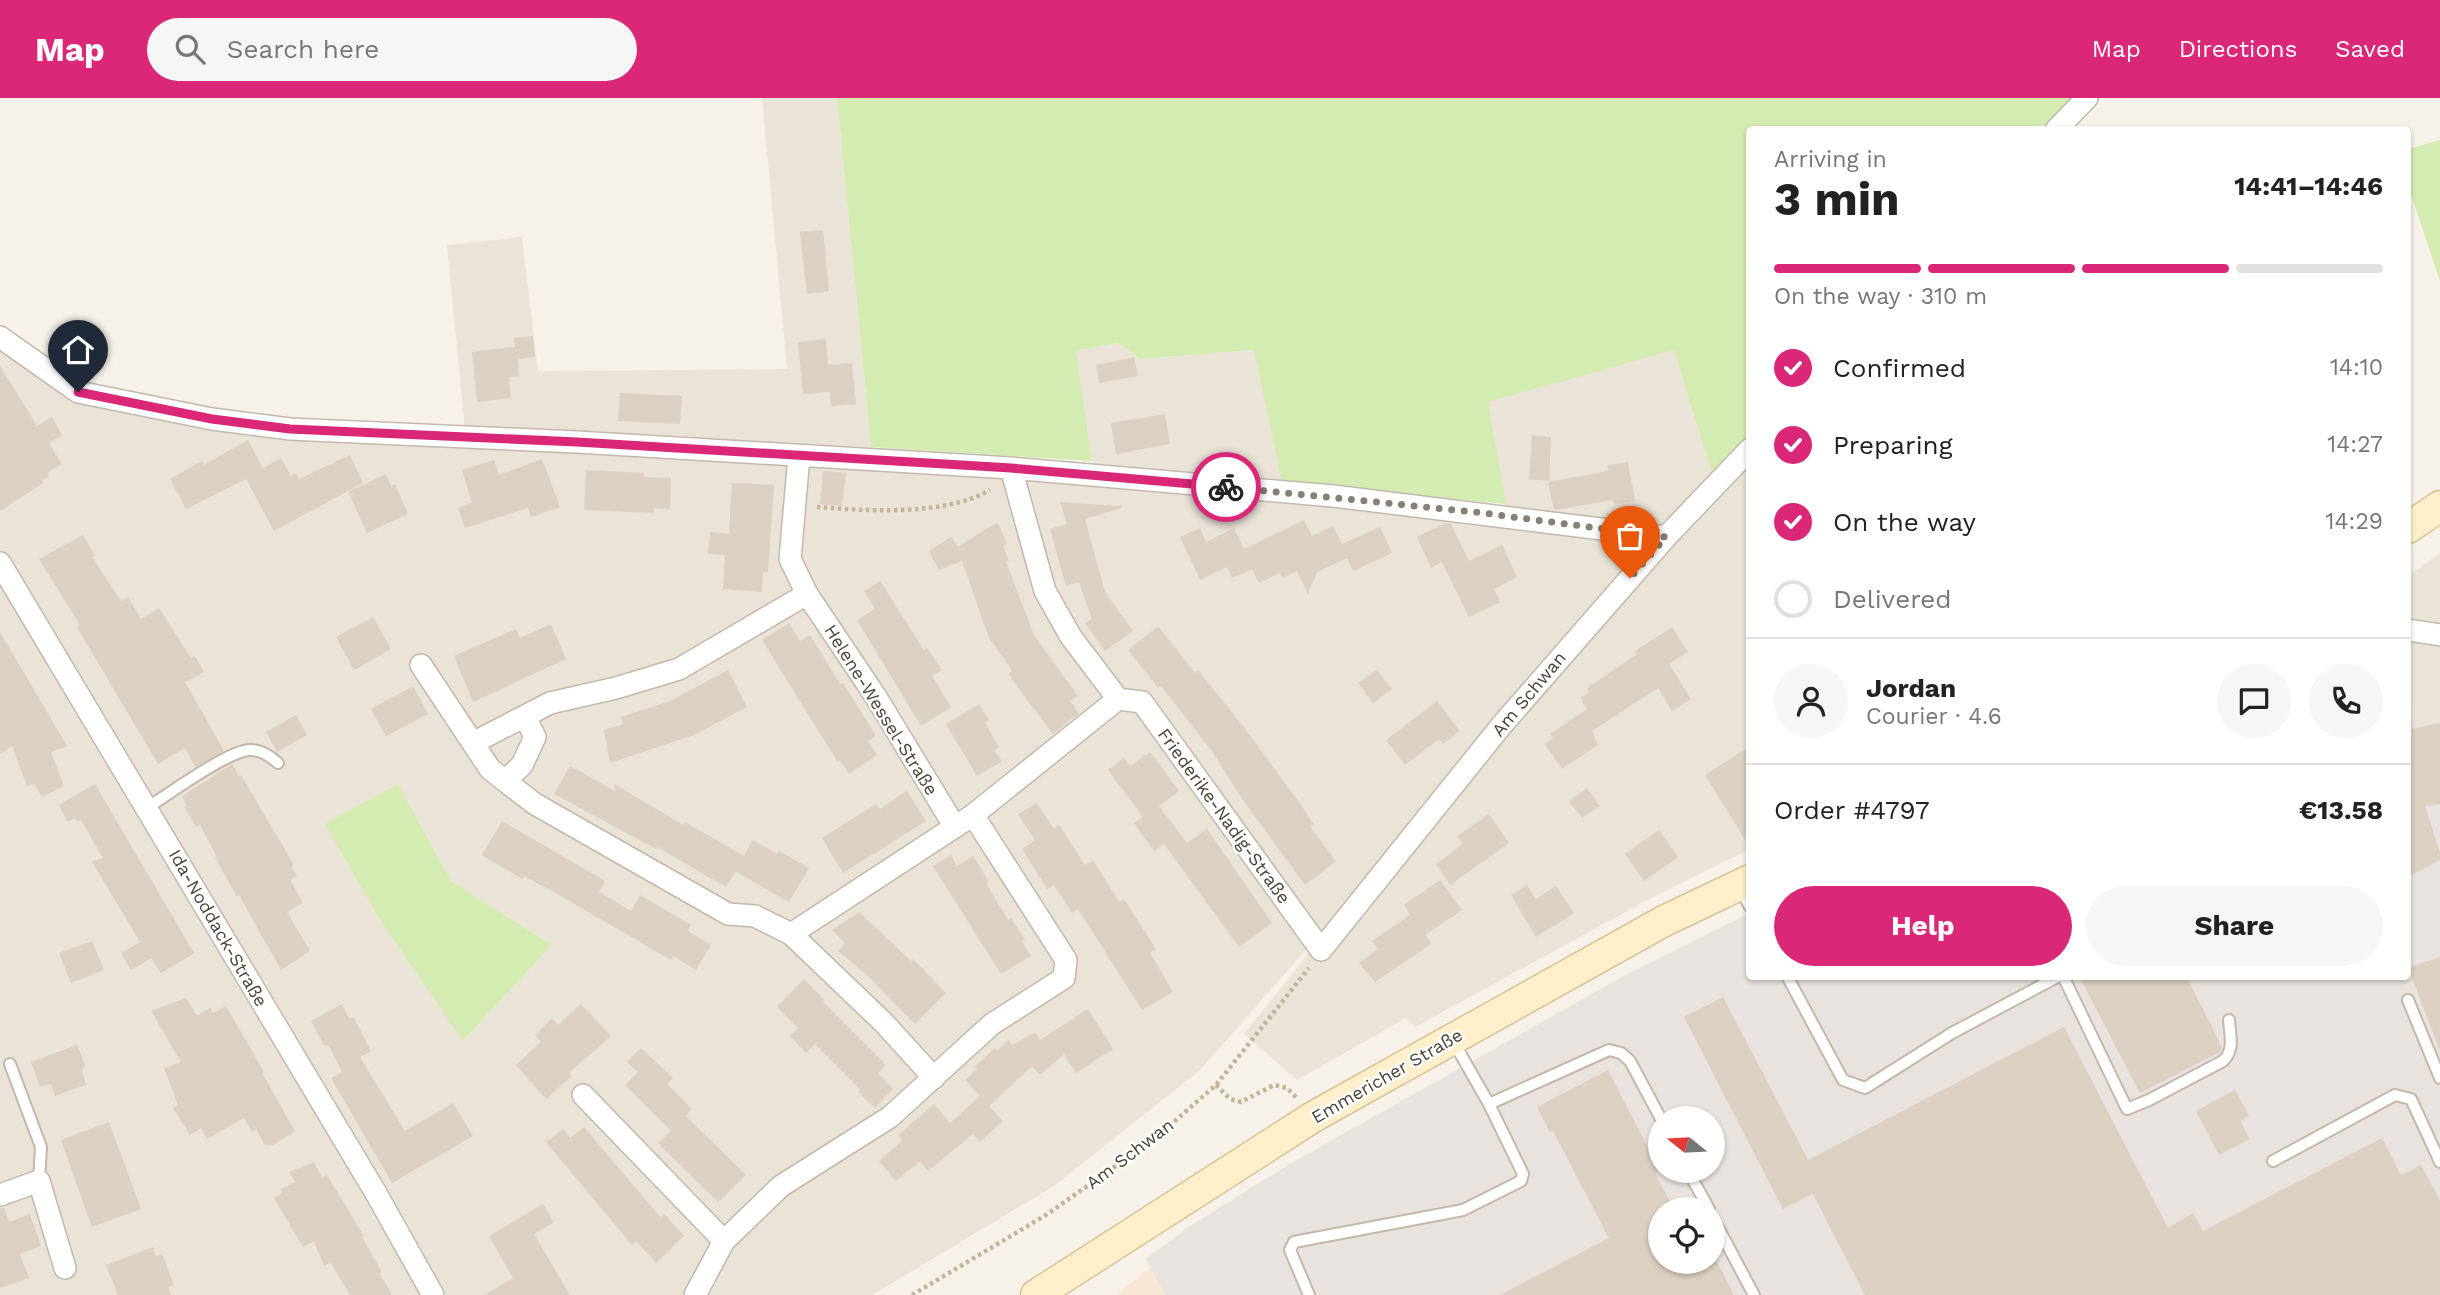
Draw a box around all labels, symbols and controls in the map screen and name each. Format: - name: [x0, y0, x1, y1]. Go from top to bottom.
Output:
- search box: [147, 18, 637, 81]
- text: Map: [35, 30, 105, 69]
- icon: search: [171, 30, 209, 68]
- text: Search here: [227, 34, 379, 64]
- text: Map: [2092, 35, 2141, 63]
- text: Directions: [2179, 35, 2297, 63]
- text: Saved: [2335, 35, 2405, 63]
- text: Arriving in: [1774, 146, 1887, 173]
- text: 14:41–14:46: [2234, 171, 2383, 201]
- text: 3 min: [1774, 172, 1900, 226]
- text: On the way · 310 m: [1774, 283, 1987, 310]
- pin: [48, 320, 108, 392]
- icon: home: [59, 331, 97, 369]
- icon: check: [1774, 349, 1812, 387]
- text: Confirmed: [1833, 353, 1966, 383]
- text: 14:10: [2330, 354, 2383, 381]
- icon: check: [1774, 426, 1812, 464]
- text: Preparing: [1833, 430, 1953, 460]
- text: 14:27: [2327, 431, 2383, 458]
- courier: [1191, 452, 1261, 522]
- icon: bike: [1207, 468, 1245, 506]
- icon: check: [1774, 503, 1812, 541]
- pin: [1600, 506, 1660, 578]
- text: On the way: [1833, 507, 1976, 537]
- text: 14:29: [2326, 508, 2383, 535]
- icon: bag: [1611, 517, 1649, 555]
- text: Delivered: [1833, 584, 1952, 614]
- street label: Helene-Wessel-Straße: [820, 621, 943, 799]
- street label: Am Schwan: [1487, 647, 1570, 740]
- button: person: [1774, 664, 1848, 738]
- button: chat: [2217, 664, 2291, 738]
- button: phone: [2309, 664, 2383, 738]
- text: Jordan: [1866, 673, 1956, 703]
- text: Courier · 4.6: [1866, 703, 2002, 730]
- street label: Friederike-Nadig-Straße: [1154, 724, 1295, 907]
- text: Order #4797: [1774, 795, 1930, 825]
- text: €13.58: [2299, 795, 2383, 825]
- street label: Ida-Noddack-Straße: [165, 845, 272, 1010]
- button: Help: [1774, 886, 2072, 966]
- button: Share: [2086, 886, 2383, 966]
- street label: Emmericher Straße: [1308, 1024, 1466, 1127]
- north arrow: [1648, 1106, 1726, 1183]
- map controls: [1648, 1106, 1725, 1274]
- street label: Am Schwan: [1082, 1114, 1178, 1193]
- button: locate: [1648, 1197, 1725, 1274]

